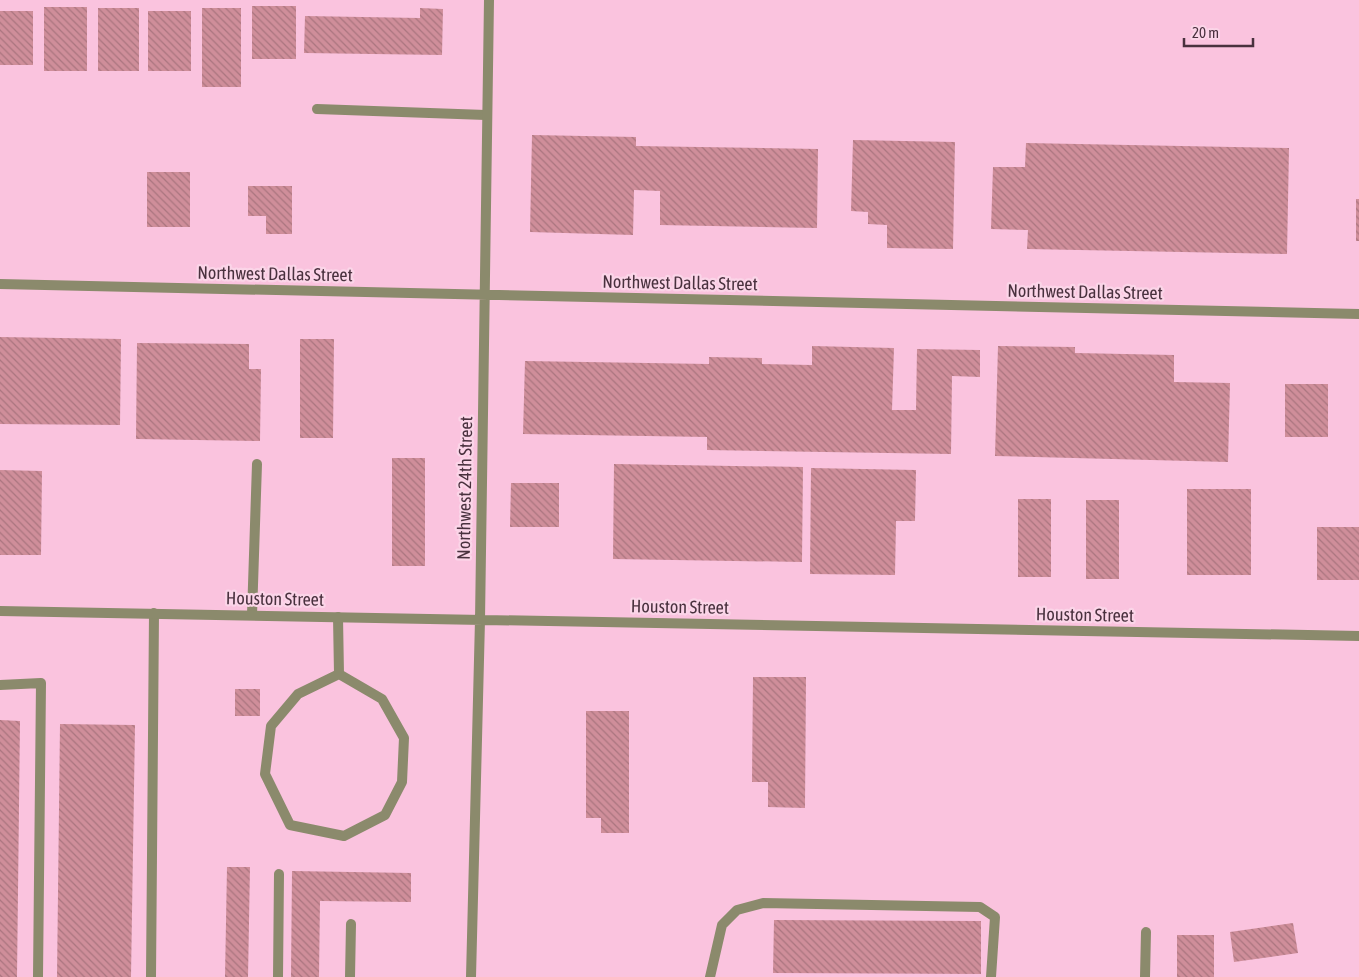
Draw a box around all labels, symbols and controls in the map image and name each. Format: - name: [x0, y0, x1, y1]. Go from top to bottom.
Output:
- scale bar: [1184, 15, 1253, 47]
- text: 20 m: [1192, 24, 1219, 41]
- street label: Northwest Dallas Street: [197, 262, 353, 285]
- street label: Northwest Dallas Street: [602, 271, 758, 294]
- street label: Northwest Dallas Street: [1007, 280, 1163, 303]
- street label: Northwest 24th Street: [453, 416, 476, 560]
- street label: Houston Street: [226, 587, 324, 610]
- street label: Houston Street: [631, 595, 729, 618]
- street label: Houston Street: [1036, 603, 1134, 626]

